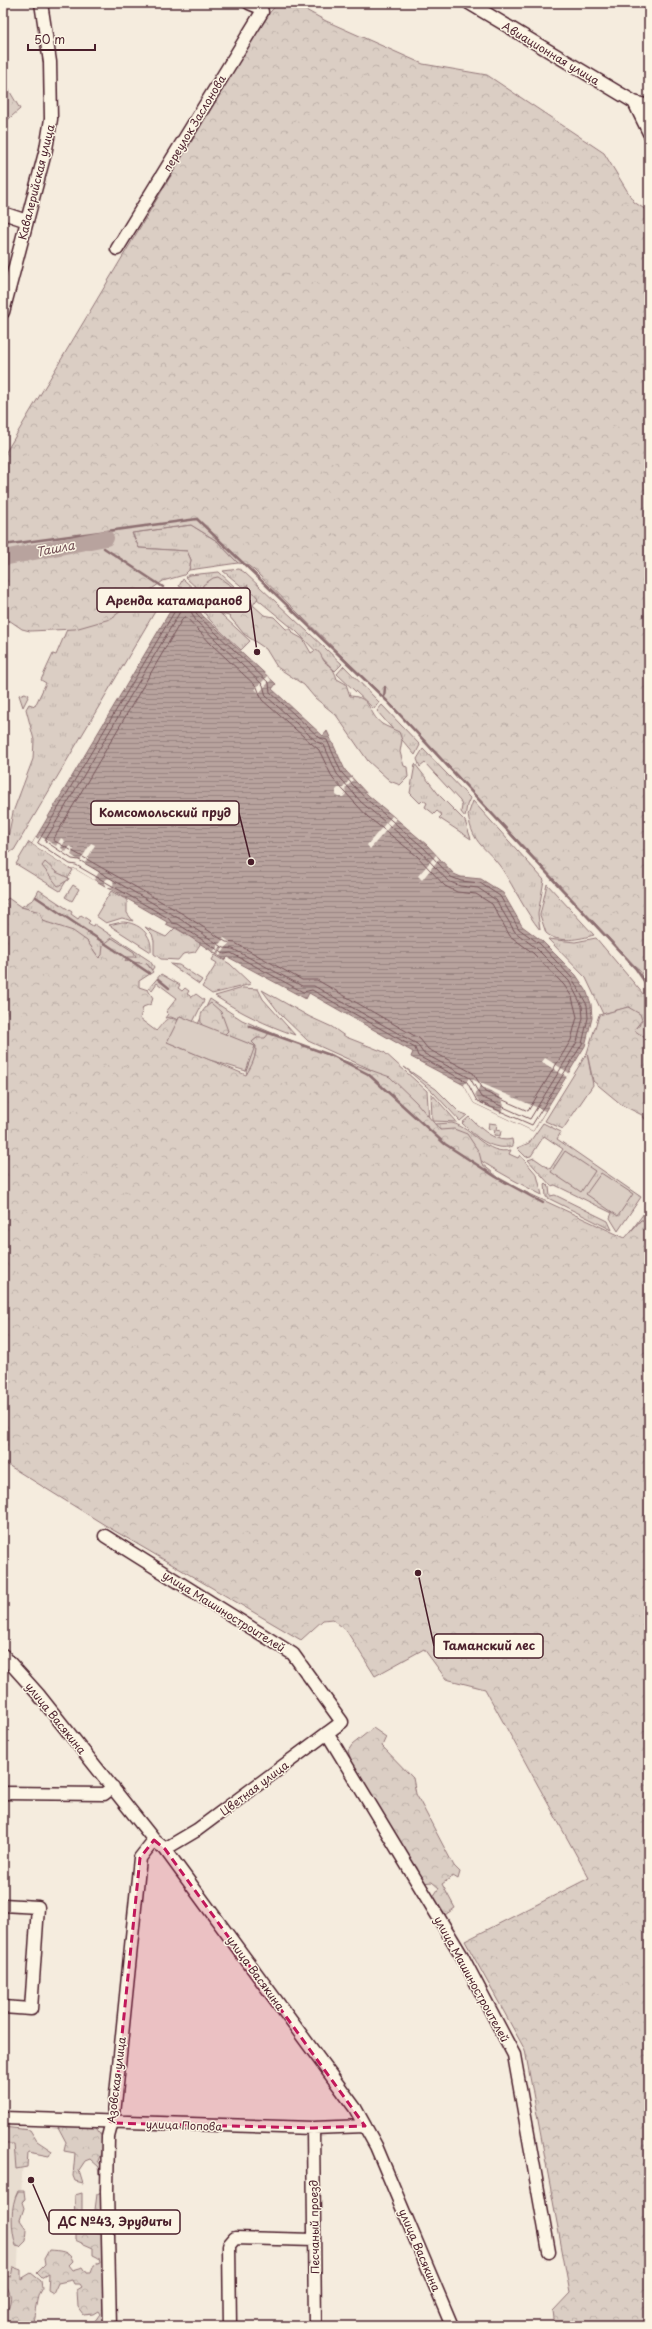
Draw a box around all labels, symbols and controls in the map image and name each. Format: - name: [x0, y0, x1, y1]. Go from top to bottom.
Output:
- street label: Авиационная улица: [499, 17, 603, 89]
- scale bar: [28, 26, 95, 52]
- text: 50 m: [34, 30, 65, 48]
- street label: переулок Заслонова: [158, 71, 230, 175]
- street label: Кавалерийская улица: [13, 122, 59, 242]
- water label: Ташла: [34, 535, 76, 561]
- callout: Аренда катамаранов: [97, 588, 250, 612]
- text: Аренда катамаранов: [106, 591, 242, 609]
- callout: Комсомольский пруд: [91, 801, 239, 825]
- text: Комсомольский пруд: [99, 803, 231, 821]
- street label: улица Машиностроителей: [159, 1566, 289, 1656]
- callout: Таманский лес: [434, 1634, 543, 1658]
- text: Таманский лес: [443, 1636, 536, 1654]
- street label: улица Васякина: [22, 1678, 90, 1758]
- street label: Цветная улица: [216, 1756, 292, 1820]
- street label: улица Машиностроителей: [430, 1913, 514, 2045]
- street label: улица Васякина: [223, 1932, 289, 2014]
- street label: Азовская улица: [102, 2036, 130, 2124]
- street label: улица Попова: [146, 2115, 223, 2135]
- street label: Песчаный проезд: [305, 2180, 323, 2274]
- street label: улица Васякина: [395, 2206, 445, 2294]
- callout: ДС №43, Эрудиты: [49, 2210, 180, 2234]
- text: ДС №43, Эрудиты: [57, 2212, 172, 2230]

